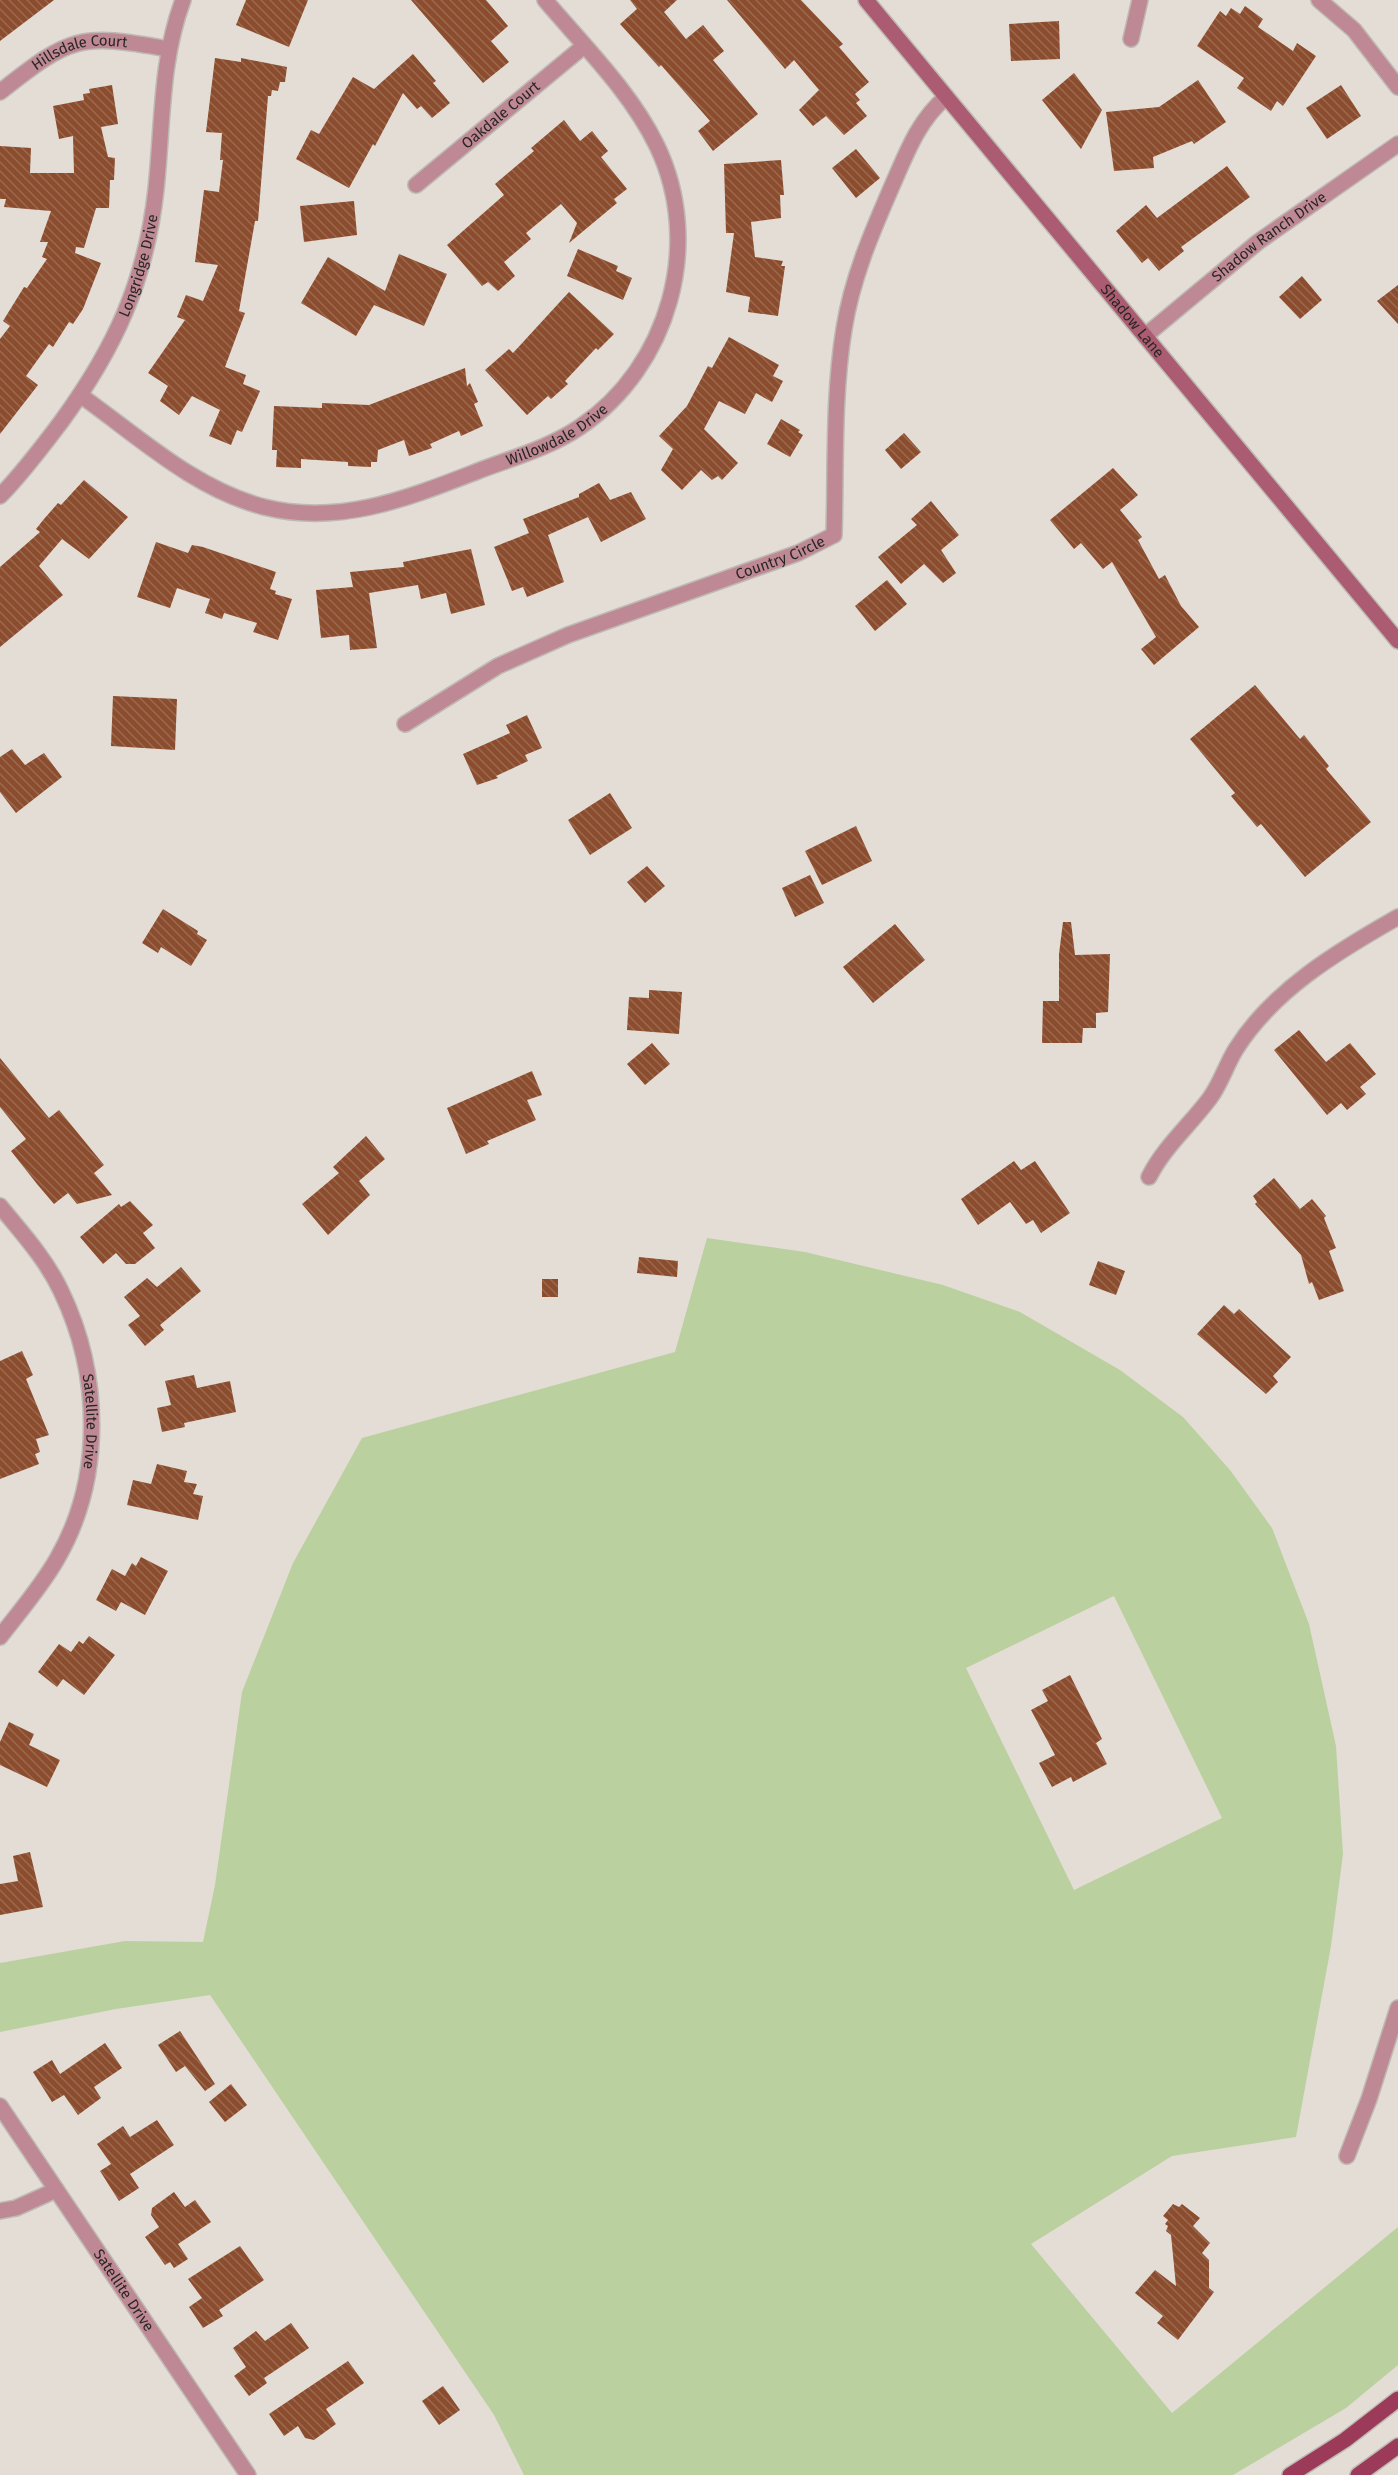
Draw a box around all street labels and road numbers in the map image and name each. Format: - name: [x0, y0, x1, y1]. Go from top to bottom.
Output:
- street label: Hillsdale Court: [28, 32, 129, 74]
- street label: Oakdale Court: [458, 77, 544, 153]
- street label: Shadow Ranch Drive: [1208, 188, 1330, 286]
- street label: Longridge Drive: [115, 213, 161, 320]
- street label: Shadow Lane: [1097, 280, 1168, 361]
- street label: Willowdale Drive: [504, 400, 612, 469]
- street label: Country Circle: [733, 532, 828, 584]
- street label: Satellite Drive: [78, 1373, 101, 1470]
- street label: Satellite Drive: [90, 2246, 158, 2335]

